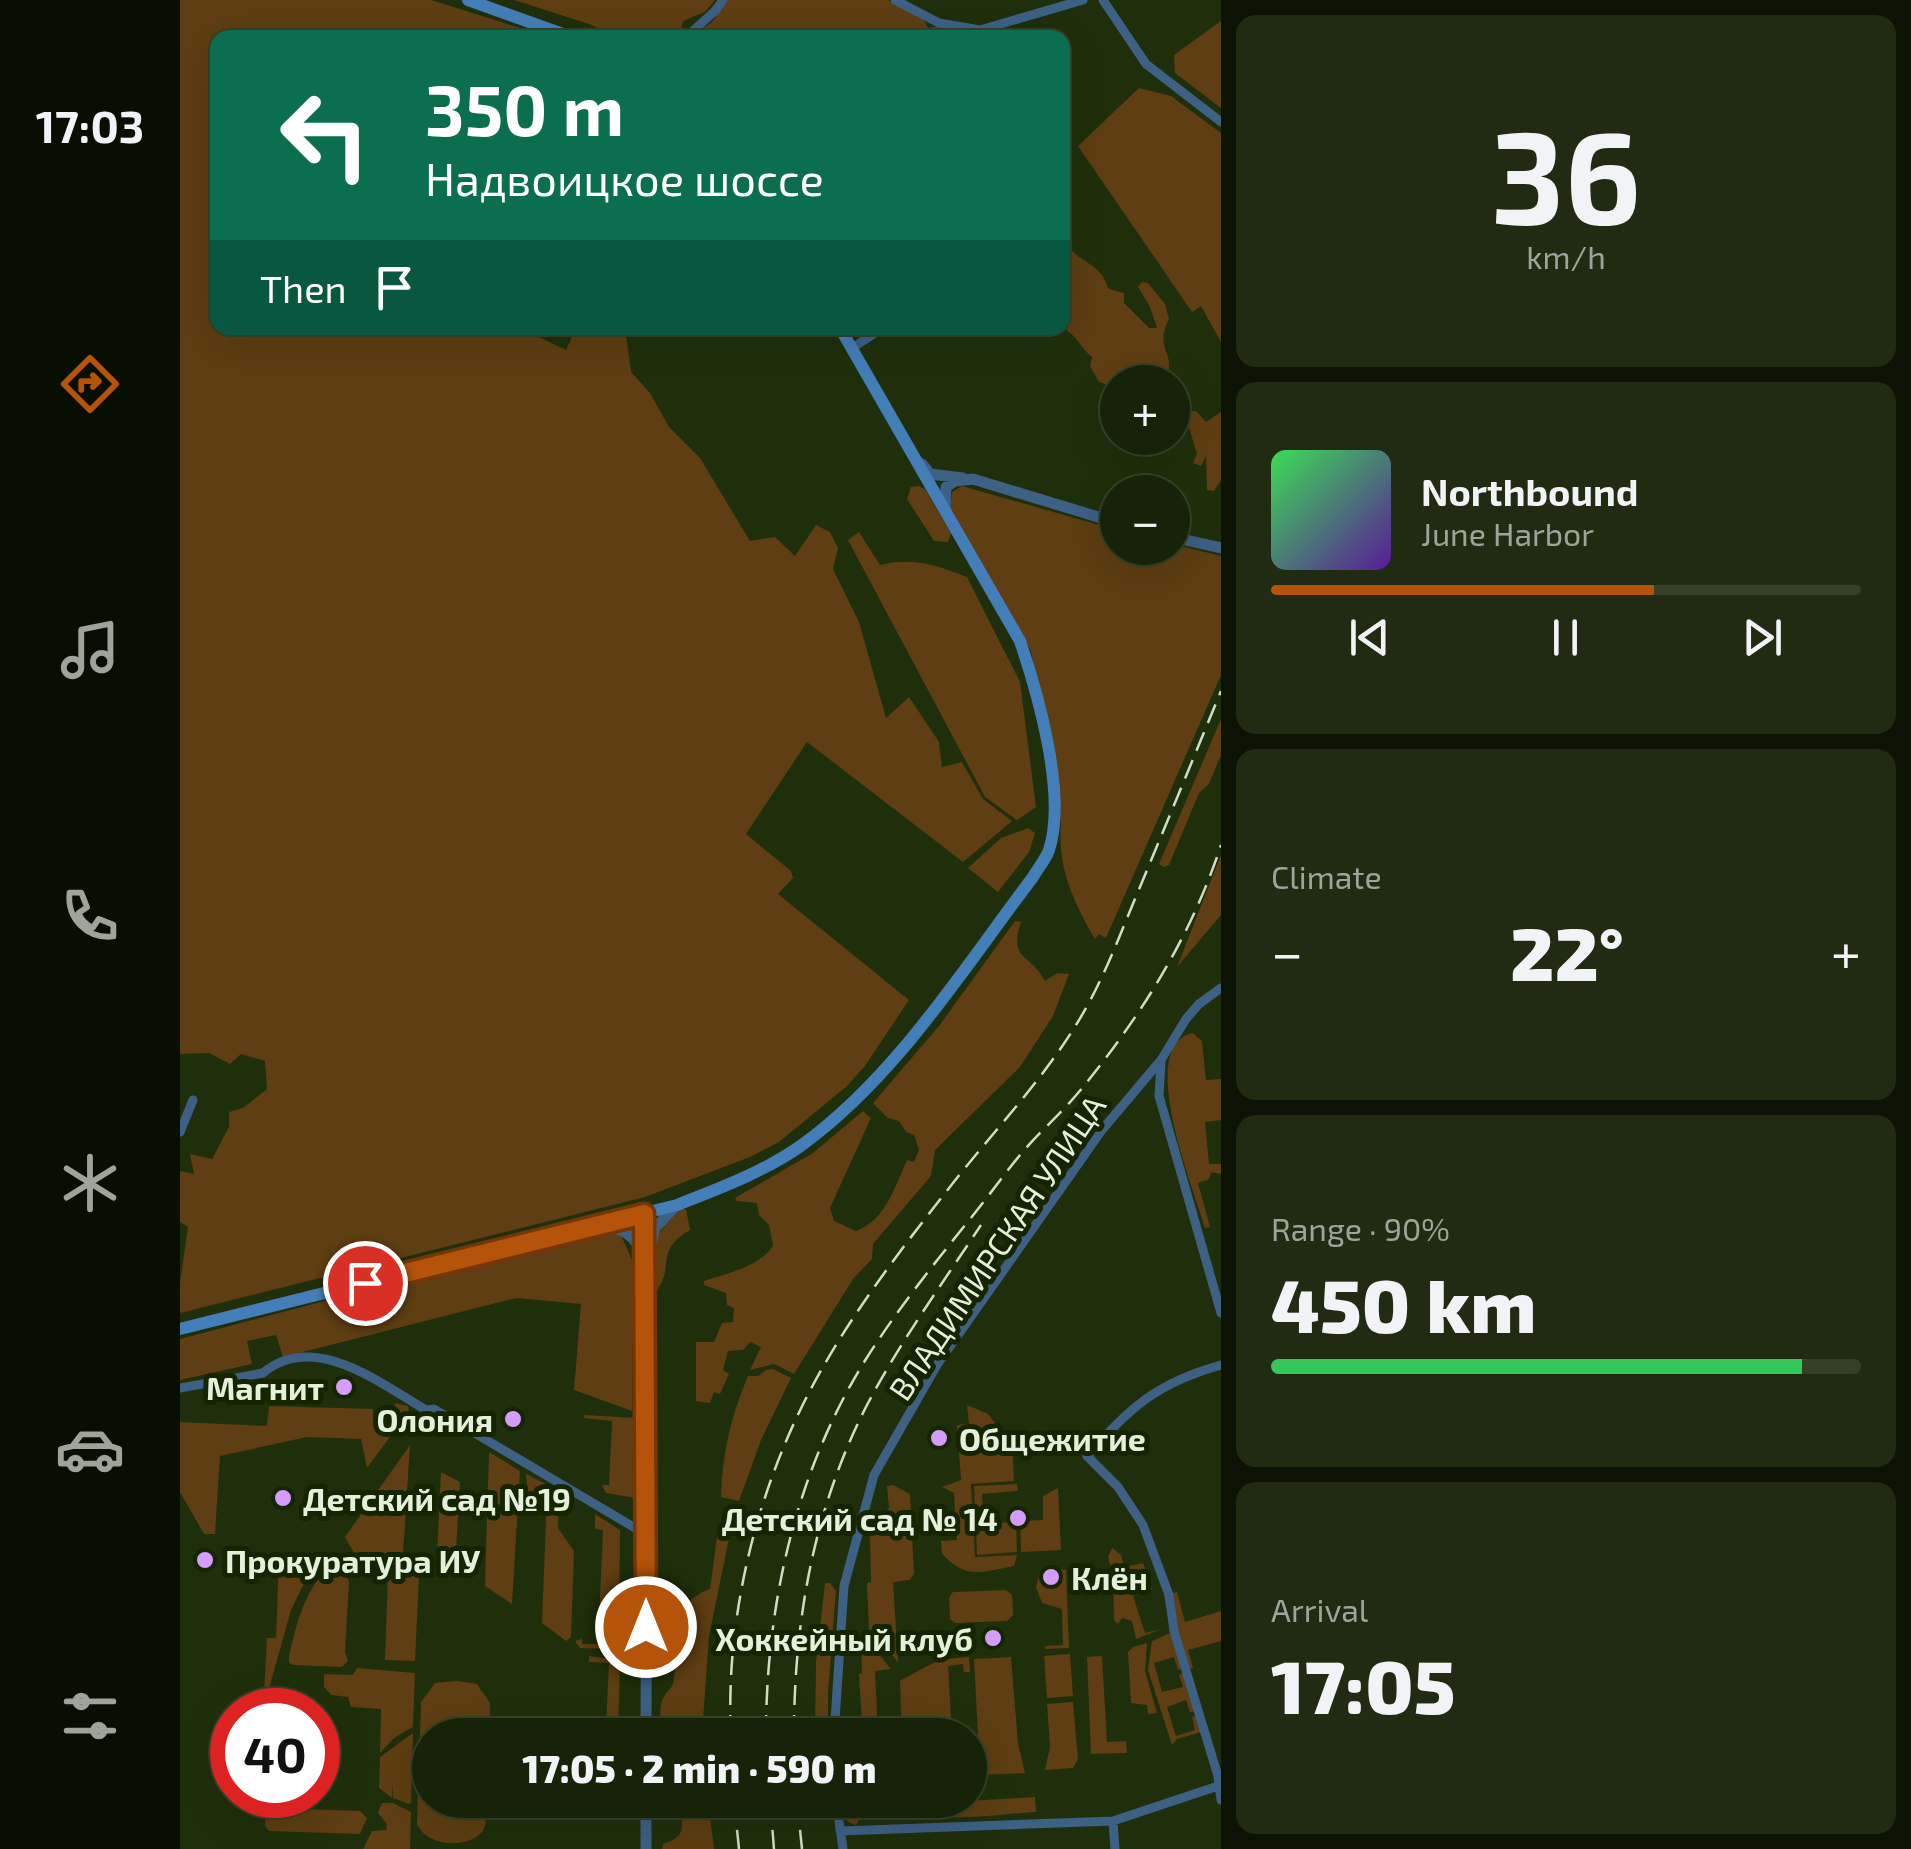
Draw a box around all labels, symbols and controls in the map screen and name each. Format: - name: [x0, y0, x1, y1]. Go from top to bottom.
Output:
- text: 350 m: [425, 66, 624, 150]
- icon: left: [260, 70, 390, 200]
- text: 36: [1491, 94, 1641, 250]
- text: 17:03: [36, 98, 144, 152]
- text: Надвоицкое шоссе: [425, 151, 824, 205]
- text: km/h: [1526, 237, 1606, 275]
- icon: arrive: [367, 260, 422, 315]
- text: Then: [260, 265, 347, 311]
- icon: directions: [55, 349, 125, 419]
- map controls: [1100, 365, 1190, 565]
- button: +: [1100, 365, 1190, 455]
- text: Northbound: [1421, 468, 1639, 514]
- button: −: [1100, 475, 1190, 565]
- text: June Harbor: [1421, 514, 1594, 552]
- icon: previous: [1342, 610, 1397, 665]
- icon: pause: [1538, 610, 1593, 665]
- icon: next: [1735, 610, 1790, 665]
- icon: music: [55, 615, 125, 685]
- text: Climate: [1271, 857, 1382, 895]
- icon: phone: [55, 881, 125, 951]
- text: 22°: [1510, 906, 1624, 996]
- text: −: [1271, 918, 1303, 984]
- text: +: [1831, 918, 1861, 984]
- street label: ВЛАДИМИРСКАЯ УЛИЦА: [880, 1087, 1112, 1407]
- icon: climate: [55, 1148, 125, 1218]
- text: Range · 90%: [1271, 1209, 1450, 1247]
- pin: [323, 1241, 408, 1326]
- icon: arrive: [338, 1256, 393, 1311]
- text: 450 km: [1271, 1258, 1536, 1348]
- place label: Магнит: [206, 1368, 324, 1406]
- marker: Магнит: [333, 1376, 355, 1398]
- place label: Олония: [376, 1400, 493, 1438]
- marker: Олония: [502, 1408, 524, 1430]
- icon: car: [55, 1414, 125, 1484]
- place label: Общежитие: [959, 1419, 1146, 1457]
- marker: Общежитие: [928, 1427, 950, 1449]
- place label: Детский сад №19: [303, 1479, 571, 1517]
- marker: Детский сад №19: [272, 1487, 294, 1509]
- place label: Детский сад № 14: [722, 1499, 998, 1537]
- marker: Детский сад № 14: [1007, 1507, 1029, 1529]
- place label: Прокуратура ИУ: [225, 1541, 480, 1580]
- marker: Прокуратура ИУ: [194, 1549, 216, 1571]
- place label: Клён: [1071, 1558, 1148, 1596]
- marker: Клён: [1040, 1566, 1062, 1588]
- position arrow: [594, 1575, 698, 1679]
- text: Arrival: [1271, 1590, 1368, 1628]
- place label: Хоккейный клуб: [715, 1619, 973, 1658]
- marker: Хоккейный клуб: [982, 1627, 1004, 1649]
- text: 17:05: [1271, 1639, 1456, 1729]
- icon: filters: [55, 1681, 125, 1751]
- speed limit sign: 40: [210, 1688, 340, 1818]
- text: 17:05 · 2 min · 590 m: [522, 1745, 877, 1791]

